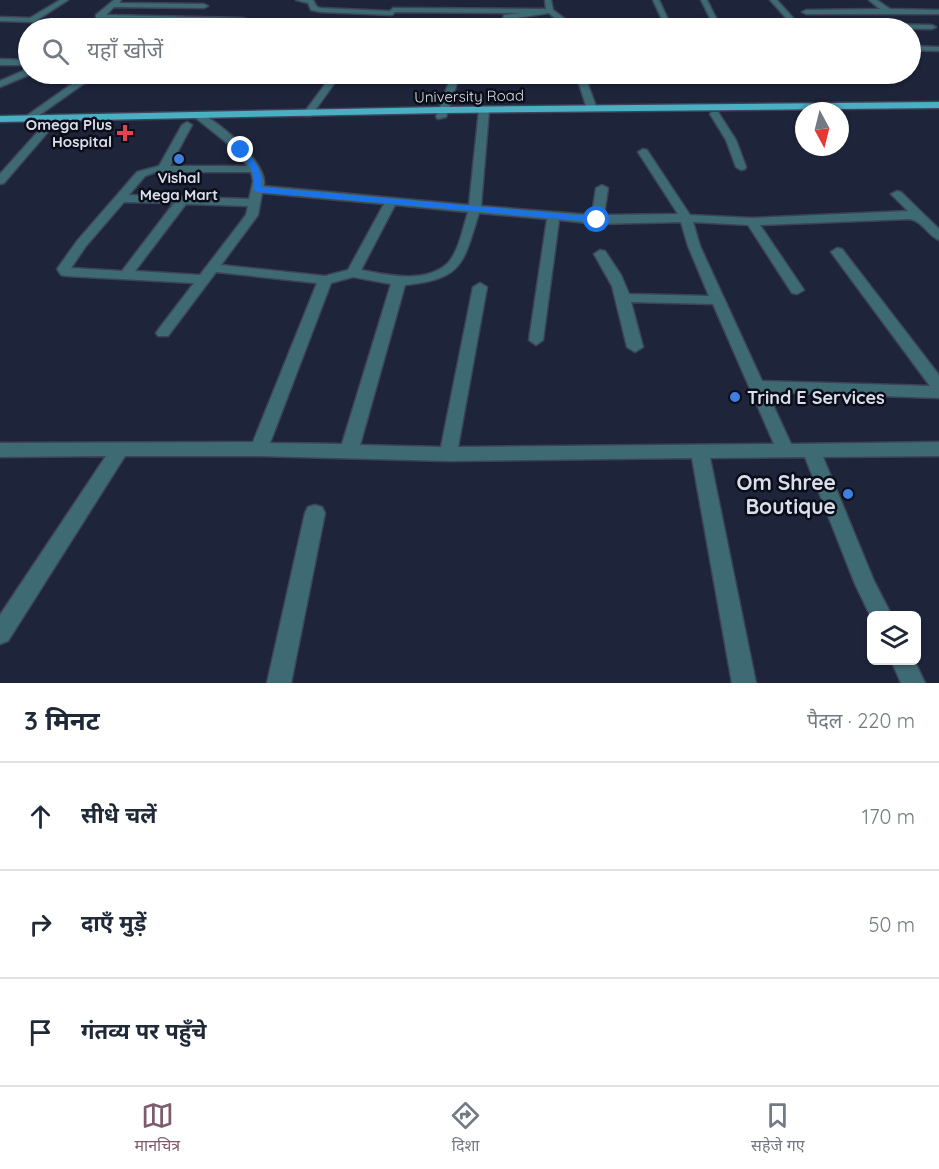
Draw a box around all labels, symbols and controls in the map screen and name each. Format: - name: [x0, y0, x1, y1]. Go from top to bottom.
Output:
- search box: [18, 18, 921, 84]
- icon: search: [39, 35, 72, 68]
- text: यहाँ खोजें: [87, 36, 163, 64]
- street label: University Road: [414, 86, 524, 106]
- north arrow: [795, 102, 849, 156]
- place label: Omega Plus Hospital: [26, 115, 112, 151]
- marker: Omega Plus Hospital: [116, 124, 134, 142]
- route end: [227, 136, 253, 162]
- marker: Vishal Mega Mart: [172, 152, 186, 166]
- place label: Vishal Mega Mart: [140, 168, 218, 204]
- route start: [583, 206, 609, 232]
- place label: Trind E Services: [747, 386, 885, 409]
- marker: Trind E Services: [728, 390, 742, 404]
- place label: Om Shree Boutique: [737, 469, 836, 519]
- marker: Om Shree Boutique: [841, 487, 855, 501]
- map controls: [867, 611, 921, 665]
- button: layers: [867, 611, 921, 665]
- text: 3 मिनट: [24, 704, 100, 737]
- text: पैदल · 220 m: [807, 708, 915, 733]
- icon: ahead: [24, 800, 57, 833]
- text: सीधे चलें: [81, 801, 157, 829]
- text: 170 m: [862, 804, 915, 829]
- icon: right: [24, 908, 57, 941]
- text: दाएँ मुड़ें: [81, 909, 146, 937]
- text: 50 m: [869, 912, 915, 937]
- icon: arrive: [24, 1016, 57, 1049]
- text: गंतव्य पर पहुँचे: [81, 1017, 206, 1045]
- tab: मानचित्र: [134, 1099, 180, 1158]
- tab: दिशा: [449, 1099, 482, 1158]
- tab: सहेजे गए: [751, 1099, 805, 1158]

